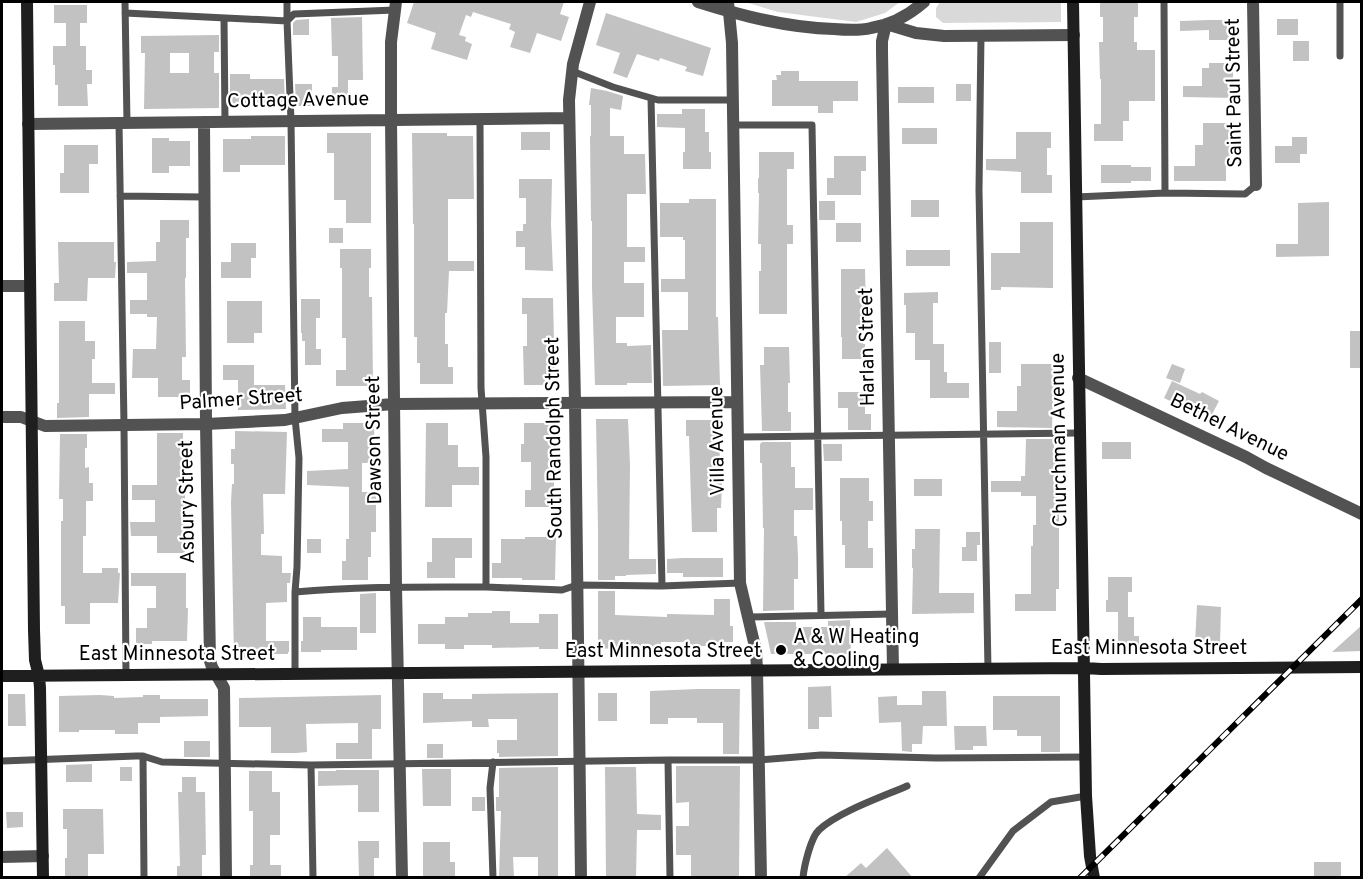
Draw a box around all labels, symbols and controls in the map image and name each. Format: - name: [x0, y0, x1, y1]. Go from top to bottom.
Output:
- street label: Saint Paul Street: [1221, 18, 1249, 168]
- street label: Cottage Avenue: [227, 87, 369, 115]
- street label: Harlan Street: [854, 287, 882, 407]
- street label: South Randolph Street: [540, 337, 570, 539]
- street label: Churchman Avenue: [1045, 353, 1075, 527]
- street label: Dawson Street: [361, 375, 389, 505]
- street label: Palmer Street: [178, 383, 304, 417]
- street label: Villa Avenue: [704, 386, 732, 496]
- street label: Bethel Avenue: [1165, 388, 1293, 468]
- street label: Asbury Street: [174, 440, 202, 564]
- place label: A & W Heating & Cooling: [793, 625, 919, 674]
- street label: East Minnesota Street: [1051, 636, 1247, 662]
- street label: East Minnesota Street: [565, 639, 761, 665]
- street label: East Minnesota Street: [79, 642, 275, 668]
- marker: A & W Heating & Cooling: [774, 643, 788, 657]

